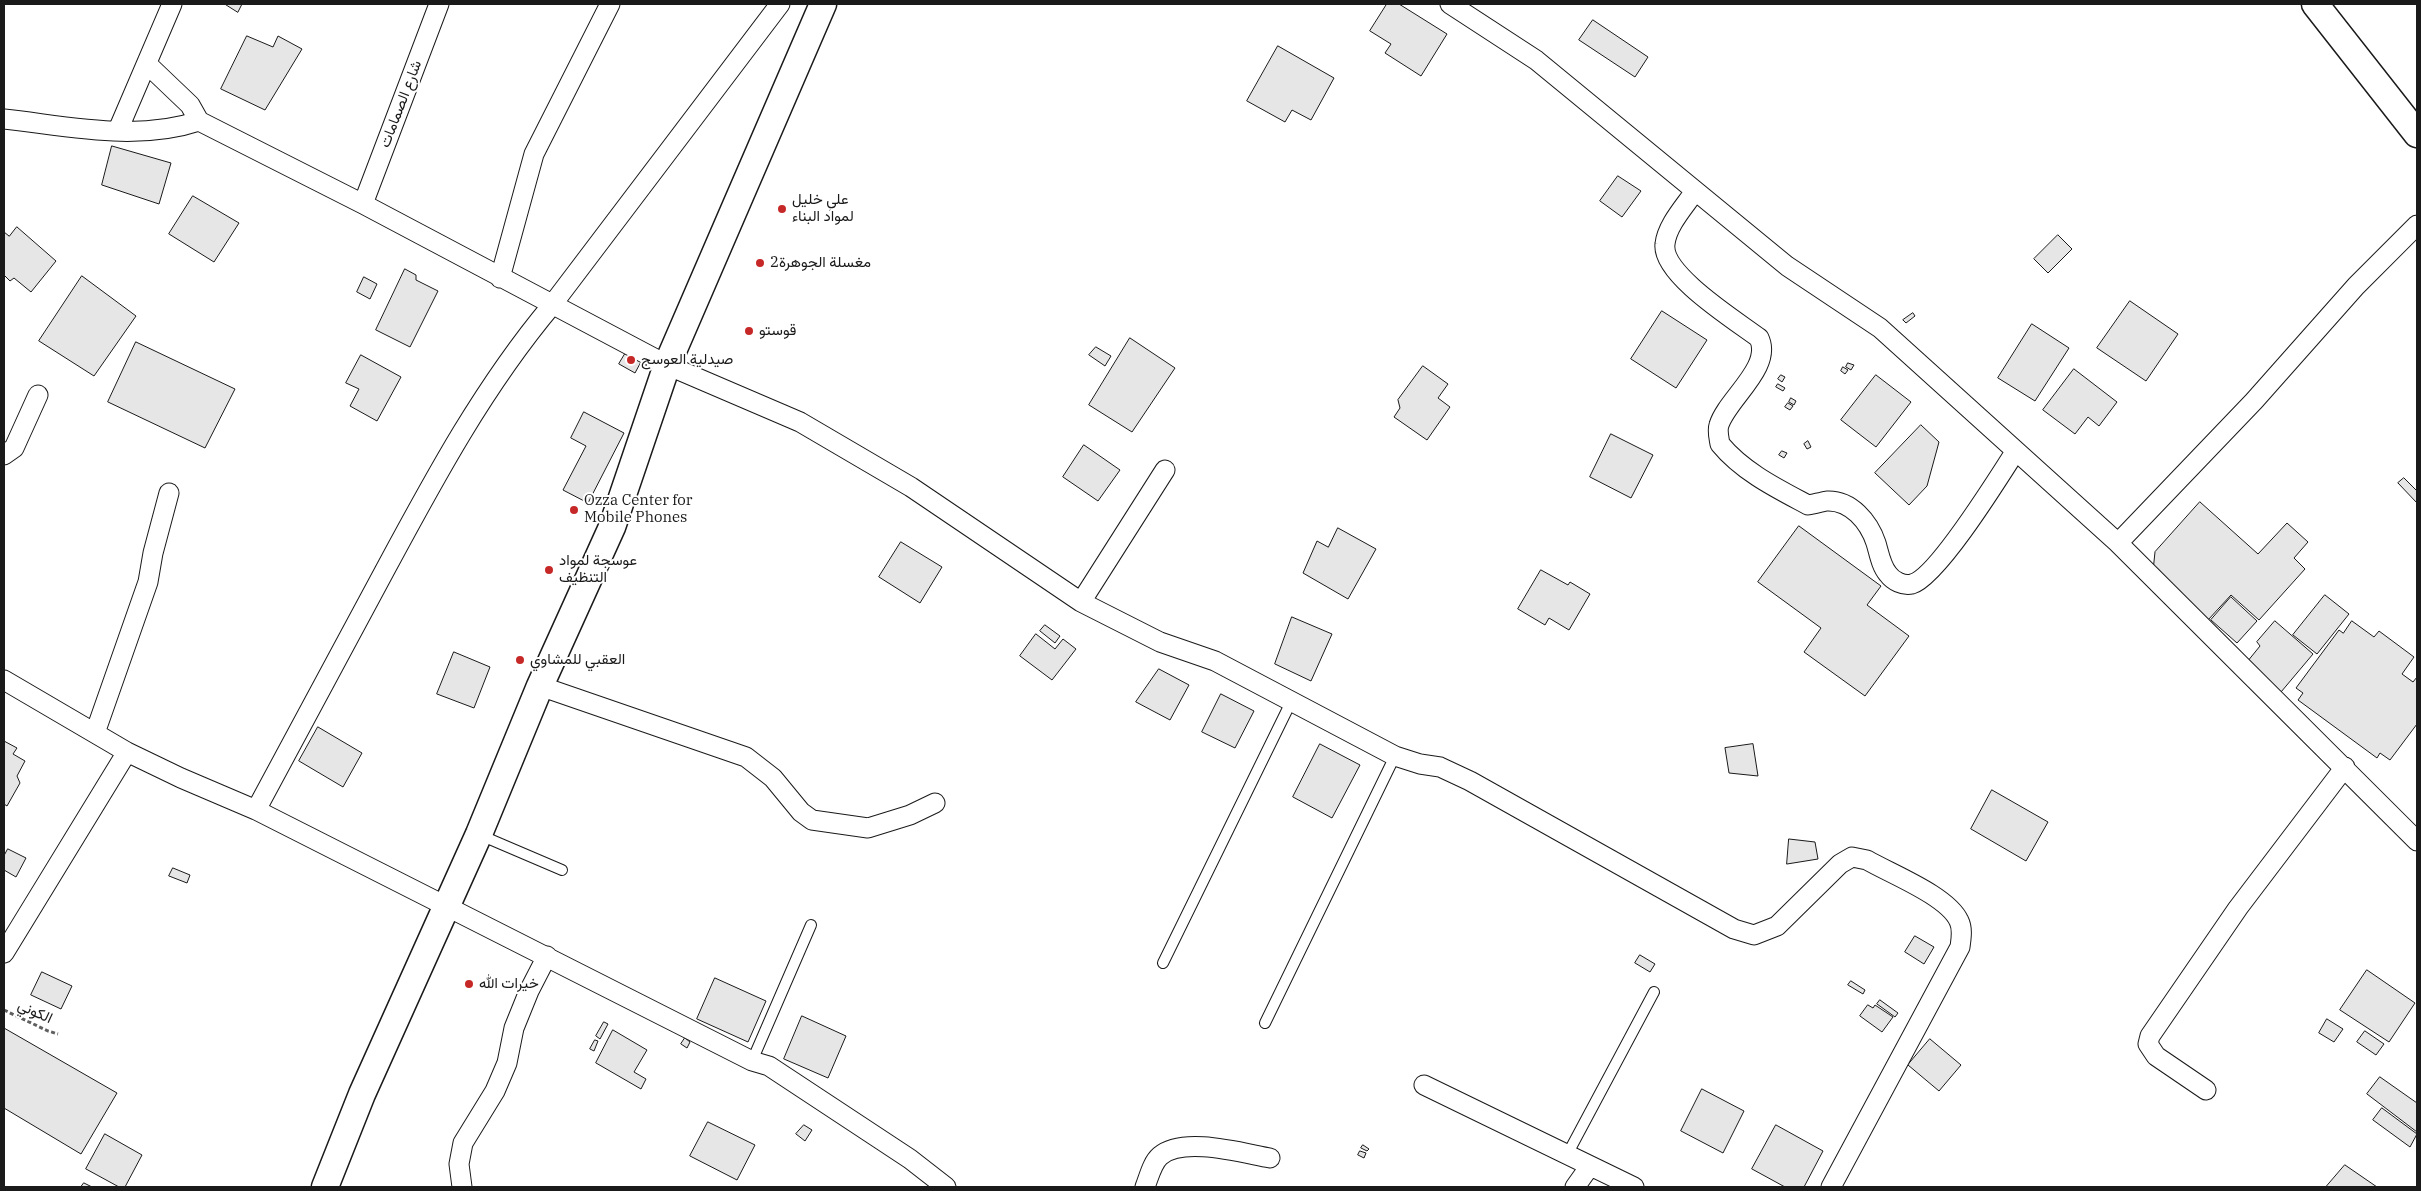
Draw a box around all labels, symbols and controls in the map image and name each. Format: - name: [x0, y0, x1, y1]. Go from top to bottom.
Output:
- street label: شارع الصمامات: [376, 58, 426, 150]
- place label: علي خليل لمواد البناء: [792, 191, 854, 226]
- marker: علي خليل لمواد البناء: [776, 203, 788, 215]
- place label: مغسلة الجوهرة2: [770, 254, 871, 272]
- marker: مغسلة الجوهرة2: [754, 257, 766, 269]
- place label: قوستو: [759, 322, 796, 340]
- marker: قوستو: [743, 325, 755, 337]
- place label: صيدلية العوسج: [641, 351, 733, 369]
- marker: صيدلية العوسج: [625, 354, 637, 366]
- place label: Ozza Center for Mobile Phones: [584, 492, 692, 527]
- marker: Ozza Center for Mobile Phones: [568, 504, 580, 516]
- place label: عوسجة لمواد التنظيف: [559, 552, 637, 587]
- marker: عوسجة لمواد التنظيف: [543, 564, 555, 576]
- place label: العقبي للمشاوي: [530, 651, 625, 669]
- marker: العقبي للمشاوي: [514, 654, 526, 666]
- place label: خيرات الله: [479, 975, 539, 993]
- marker: خيرات الله: [463, 978, 475, 990]
- street label: الكوني: [15, 996, 55, 1028]

